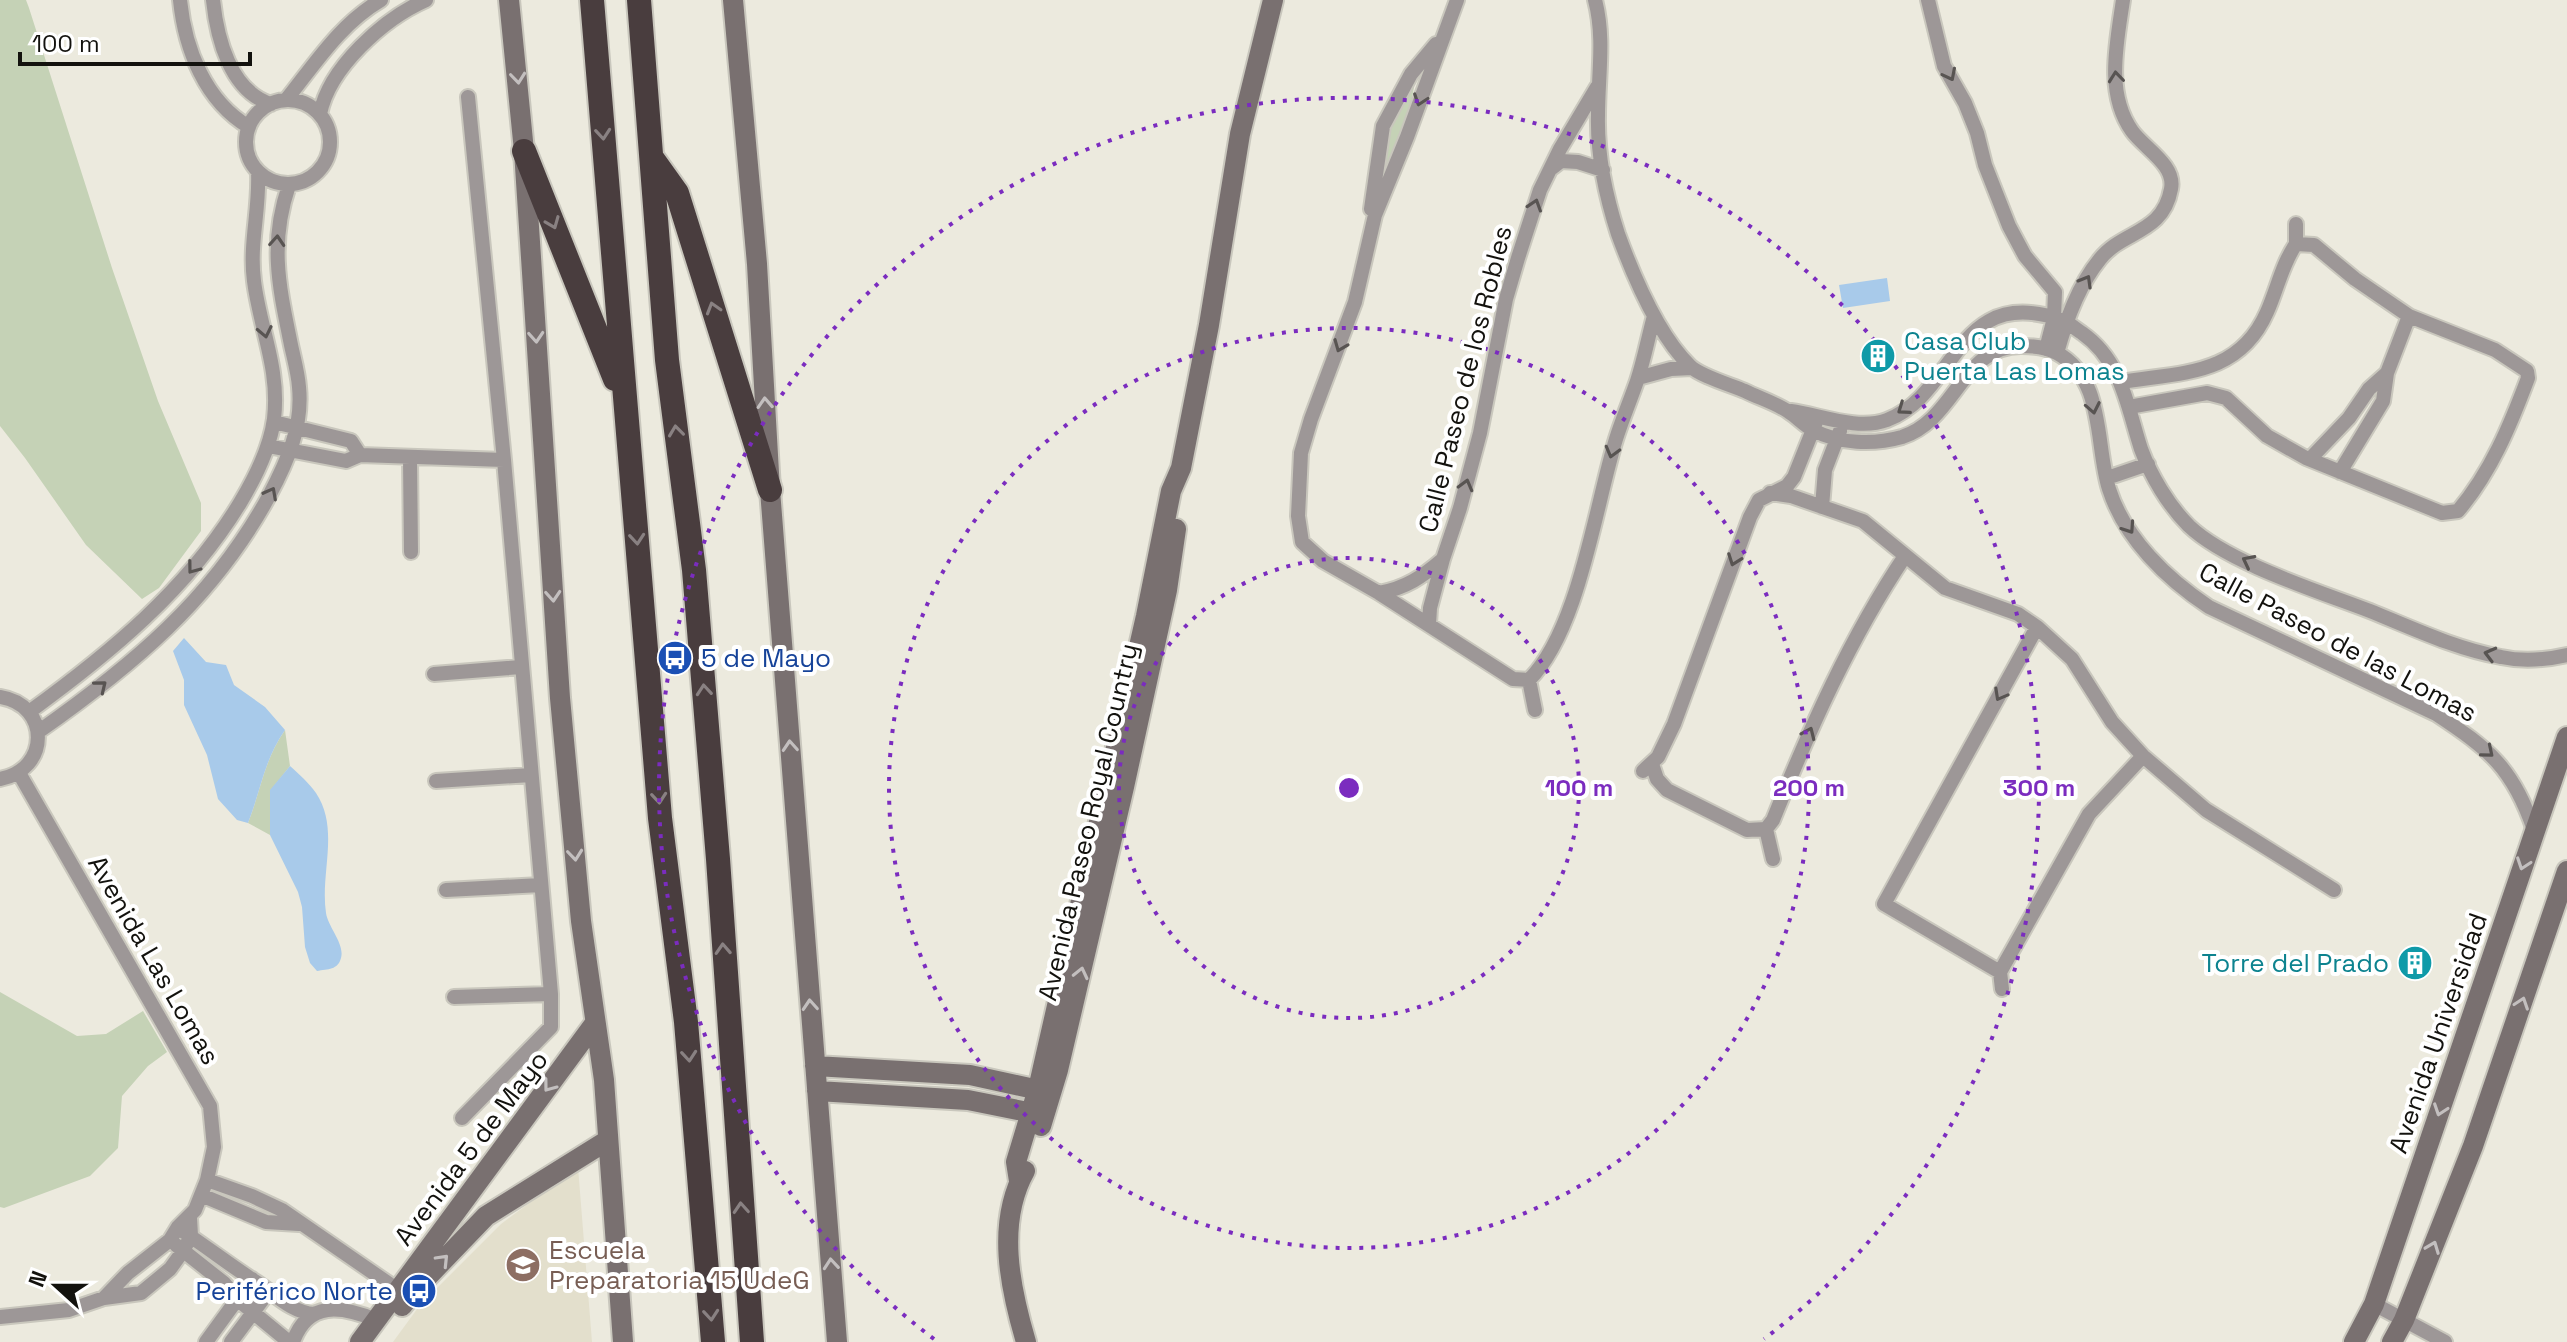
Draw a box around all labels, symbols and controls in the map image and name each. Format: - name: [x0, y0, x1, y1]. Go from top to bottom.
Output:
- scale bar: [20, 16, 250, 66]
- text: 100 m: [32, 28, 100, 59]
- one-way arrow: [1940, 66, 1955, 81]
- one-way arrow: [2108, 70, 2125, 83]
- one-way arrow: [509, 71, 526, 84]
- one-way arrow: [1414, 92, 1430, 106]
- one-way arrow: [594, 127, 611, 140]
- one-way arrow: [1526, 199, 1542, 213]
- one-way arrow: [543, 215, 560, 229]
- street label: Calle Paseo de los Robles: [1410, 222, 1520, 536]
- one-way arrow: [268, 234, 285, 247]
- one-way arrow: [2076, 275, 2092, 290]
- one-way arrow: [707, 302, 723, 316]
- place label: Casa Club Puerta Las Lomas: [1904, 324, 2125, 388]
- one-way arrow: [256, 325, 273, 339]
- one-way arrow: [527, 331, 544, 344]
- building icon: Casa Club Puerta Las Lomas: [1859, 337, 1897, 375]
- one-way arrow: [1333, 338, 1349, 352]
- one-way arrow: [757, 396, 774, 409]
- one-way arrow: [1897, 399, 1912, 414]
- one-way arrow: [2084, 401, 2101, 414]
- one-way arrow: [668, 424, 685, 437]
- one-way arrow: [1605, 444, 1622, 458]
- one-way arrow: [1457, 478, 1474, 492]
- one-way arrow: [261, 486, 276, 501]
- one-way arrow: [2119, 520, 2134, 534]
- one-way arrow: [628, 533, 645, 546]
- one-way arrow: [1728, 552, 1744, 566]
- street label: Calle Paseo de las Lomas: [2193, 554, 2483, 730]
- one-way arrow: [2241, 556, 2256, 571]
- one-way arrow: [189, 560, 203, 574]
- one-way arrow: [544, 590, 561, 603]
- bus stop icon: 5 de Mayo: [656, 639, 694, 677]
- street label: Avenida Paseo Royal Country: [1030, 640, 1146, 1004]
- place label: 5 de Mayo: [701, 641, 831, 675]
- one-way arrow: [2484, 647, 2498, 663]
- one-way arrow: [92, 682, 107, 696]
- one-way arrow: [696, 683, 713, 696]
- one-way arrow: [1994, 687, 2009, 701]
- one-way arrow: [1800, 726, 1816, 741]
- one-way arrow: [782, 739, 799, 752]
- one-way arrow: [2478, 742, 2493, 757]
- text: 100 m: [1545, 772, 1613, 803]
- text: 200 m: [1773, 772, 1845, 803]
- text: 300 m: [2003, 772, 2075, 803]
- centre of rings: [1335, 774, 1363, 802]
- one-way arrow: [650, 792, 667, 805]
- street label: Avenida Las Lomas: [80, 849, 228, 1071]
- one-way arrow: [566, 849, 583, 862]
- one-way arrow: [2516, 856, 2532, 870]
- street label: Avenida Universidad: [2381, 908, 2495, 1158]
- one-way arrow: [715, 942, 732, 955]
- building icon: Torre del Prado: [2396, 944, 2434, 982]
- place label: Torre del Prado: [2201, 946, 2389, 980]
- one-way arrow: [1072, 967, 1089, 980]
- one-way arrow: [2512, 997, 2528, 1011]
- one-way arrow: [802, 998, 819, 1011]
- street label: Avenida 5 de Mayo: [387, 1044, 555, 1252]
- one-way arrow: [680, 1050, 697, 1063]
- one-way arrow: [545, 1077, 559, 1092]
- one-way arrow: [2433, 1102, 2449, 1116]
- one-way arrow: [733, 1201, 750, 1214]
- place label: Escuela Preparatoria 15 UdeG: [549, 1233, 810, 1297]
- one-way arrow: [2423, 1241, 2440, 1255]
- north arrow: [16, 1246, 96, 1326]
- school or university icon: Escuela Preparatoria 15 UdeG: [504, 1246, 542, 1284]
- one-way arrow: [434, 1255, 449, 1269]
- one-way arrow: [823, 1257, 840, 1270]
- text: N: [22, 1267, 53, 1291]
- bus stop icon: Periférico Norte: [400, 1272, 438, 1310]
- place label: Periférico Norte: [195, 1274, 393, 1308]
- one-way arrow: [702, 1309, 719, 1322]

